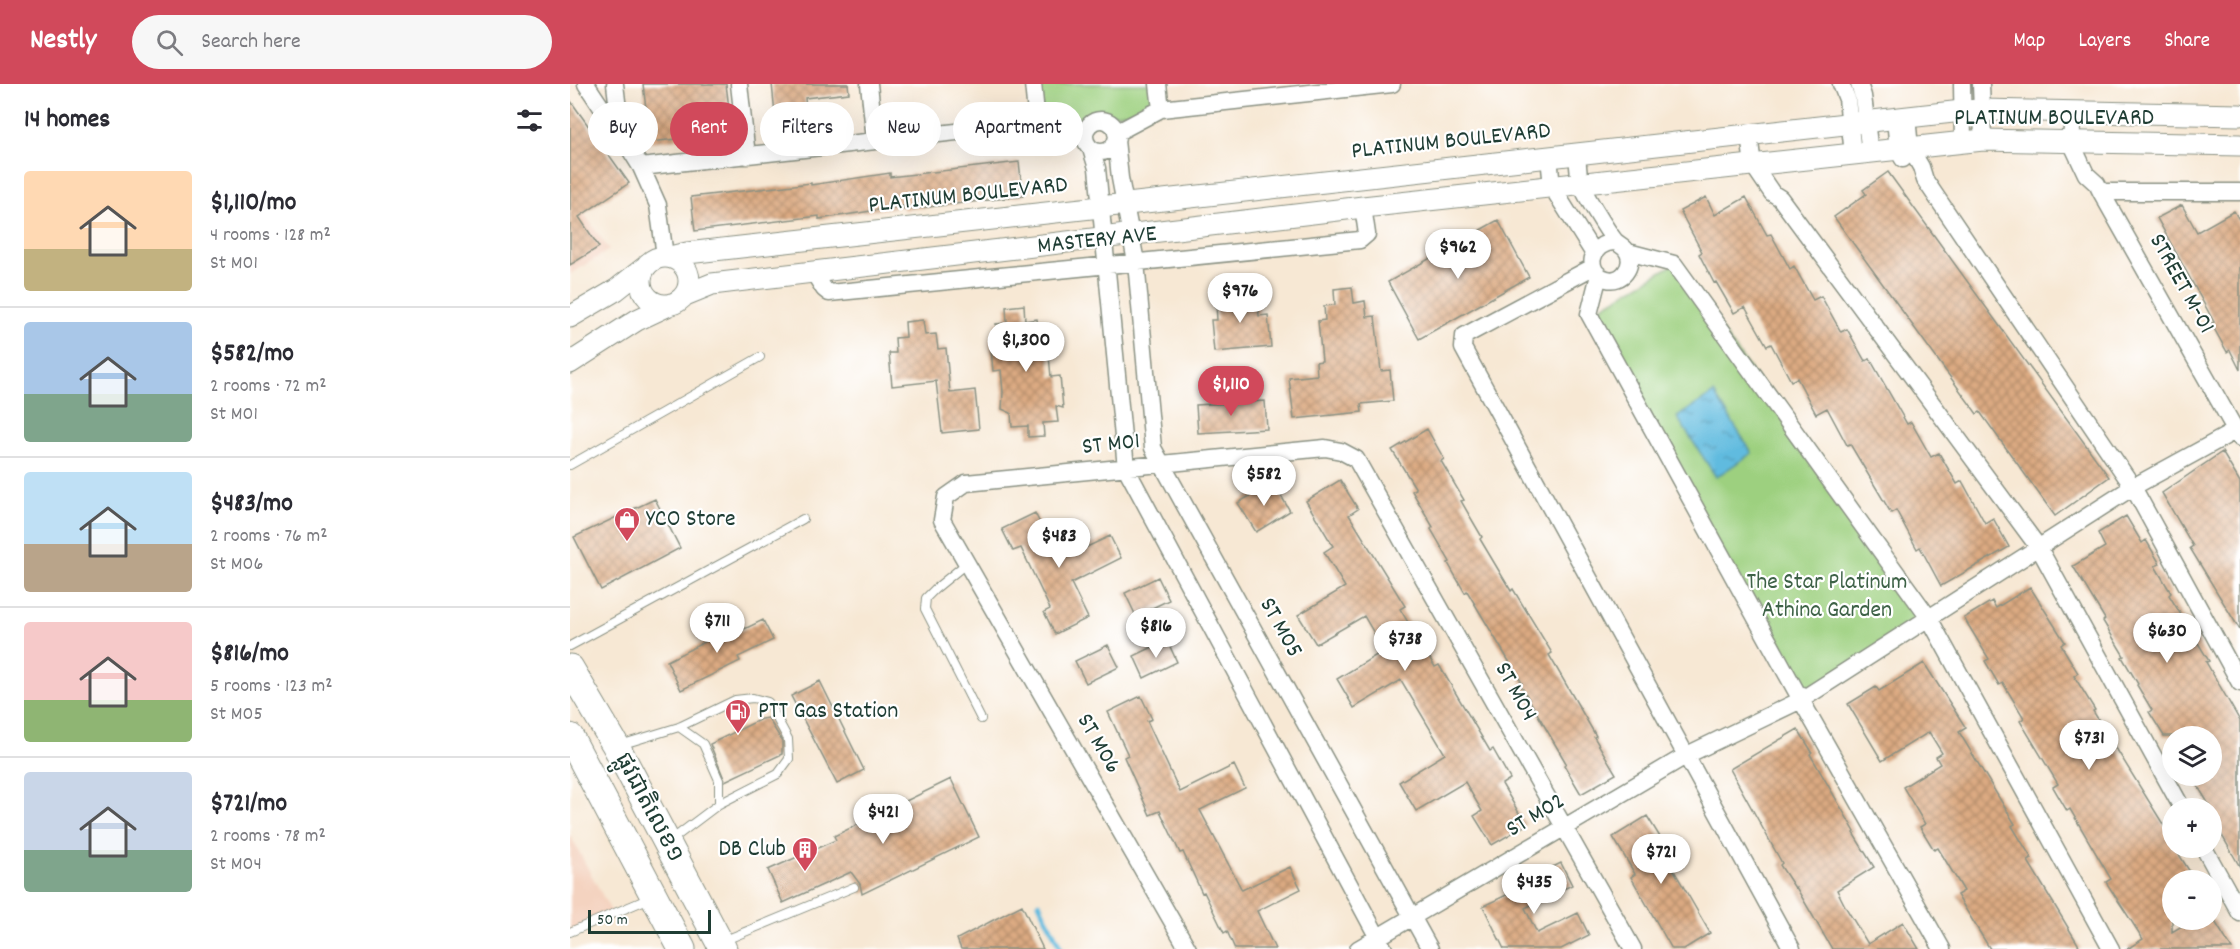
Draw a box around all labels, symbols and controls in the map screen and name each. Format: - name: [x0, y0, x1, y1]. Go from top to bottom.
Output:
- search box: [132, 15, 552, 69]
- text: Nestly: [30, 22, 96, 62]
- icon: search: [153, 26, 186, 59]
- text: Search here: [201, 27, 301, 58]
- text: Map: [2014, 27, 2045, 57]
- text: Layers: [2078, 27, 2131, 57]
- text: Share: [2164, 27, 2210, 57]
- text: 14 homes: [24, 102, 110, 139]
- chip: Buy: [588, 102, 658, 156]
- chip: Rent: [670, 102, 748, 156]
- chip: Filters: [760, 102, 854, 156]
- chip: New: [866, 102, 941, 156]
- chip: Apartment: [953, 102, 1083, 156]
- street label: PLATINUM BOULEVARD: [1954, 102, 2154, 136]
- icon: filters: [513, 104, 546, 137]
- street label: PLATINUM BOULEVARD: [1350, 115, 1552, 169]
- street label: PLATINUM BOULEVARD: [867, 169, 1069, 223]
- text: $1,110/mo: [210, 185, 296, 222]
- icon: home: [72, 195, 144, 267]
- street label: MASTERY AVE: [1036, 218, 1158, 264]
- text: 4 rooms · 128 m²: [210, 222, 331, 250]
- street label: STREET M-01: [2140, 228, 2222, 340]
- pin: $962: [1422, 229, 1494, 280]
- text: $962: [1439, 234, 1477, 262]
- text: St M01: [210, 250, 258, 278]
- pin: $976: [1204, 273, 1276, 324]
- text: $976: [1222, 278, 1258, 306]
- pin: $1,300: [977, 322, 1075, 373]
- text: $1,300: [1002, 327, 1051, 355]
- text: $582/mo: [210, 336, 294, 373]
- icon: home: [72, 346, 144, 418]
- pin: $1,110: [1182, 366, 1280, 417]
- text: $1,110: [1212, 371, 1250, 399]
- text: 2 rooms · 72 m²: [210, 373, 326, 401]
- text: St M01: [210, 401, 258, 429]
- street label: ST M01: [1080, 425, 1142, 465]
- pin: $582: [1228, 456, 1300, 507]
- text: $582: [1246, 461, 1282, 489]
- text: $483/mo: [210, 486, 293, 523]
- icon: home: [72, 496, 144, 568]
- place label: YCO Store: [646, 503, 736, 537]
- shop icon: YCO Store: [612, 505, 642, 543]
- pin: $483: [1023, 518, 1095, 569]
- text: 2 rooms · 76 m²: [210, 523, 328, 551]
- text: $483: [1041, 523, 1077, 551]
- text: St M06: [210, 551, 263, 579]
- park label: The Star Platinum Athina Garden: [1747, 566, 1907, 628]
- street label: ST M05: [1250, 592, 1310, 664]
- pin: $711: [681, 603, 753, 654]
- text: $711: [704, 608, 730, 636]
- pin: $816: [1120, 608, 1192, 659]
- text: $816: [1140, 613, 1172, 641]
- pin: $630: [2131, 613, 2203, 664]
- text: $630: [2147, 618, 2187, 646]
- pin: $738: [1369, 621, 1441, 672]
- text: $738: [1388, 626, 1422, 654]
- text: $816/mo: [210, 636, 289, 673]
- icon: home: [72, 646, 144, 718]
- street label: ST M04: [1485, 656, 1545, 728]
- text: 5 rooms · 123 m²: [210, 673, 333, 701]
- place label: PTT Gas Station: [758, 695, 898, 729]
- fuel station icon: PTT Gas Station: [723, 697, 753, 735]
- text: St M05: [210, 701, 263, 729]
- street label: ST M06: [1067, 708, 1129, 780]
- pin: $731: [2053, 720, 2125, 771]
- text: $731: [2073, 725, 2105, 753]
- map controls: [2162, 726, 2222, 930]
- button: layers: [2162, 726, 2222, 786]
- street label: ផ្លូវជាតិលេខ១: [603, 747, 691, 870]
- street label: ST M02: [1500, 785, 1572, 847]
- text: $721/mo: [210, 786, 287, 823]
- pin: $421: [847, 794, 919, 845]
- icon: home: [72, 796, 144, 868]
- button: +: [2162, 798, 2222, 858]
- text: $421: [867, 799, 899, 827]
- text: 2 rooms · 78 m²: [210, 823, 326, 851]
- place label: DB Club: [718, 833, 786, 867]
- pin: $721: [1625, 834, 1697, 885]
- building icon: DB Club: [790, 835, 820, 873]
- text: $721: [1646, 839, 1676, 867]
- text: St M04: [210, 851, 262, 879]
- pin: $435: [1498, 864, 1570, 915]
- text: $435: [1516, 869, 1552, 897]
- button: −: [2162, 870, 2222, 930]
- scale bar: [588, 907, 711, 934]
- text: 50 m: [597, 909, 628, 932]

